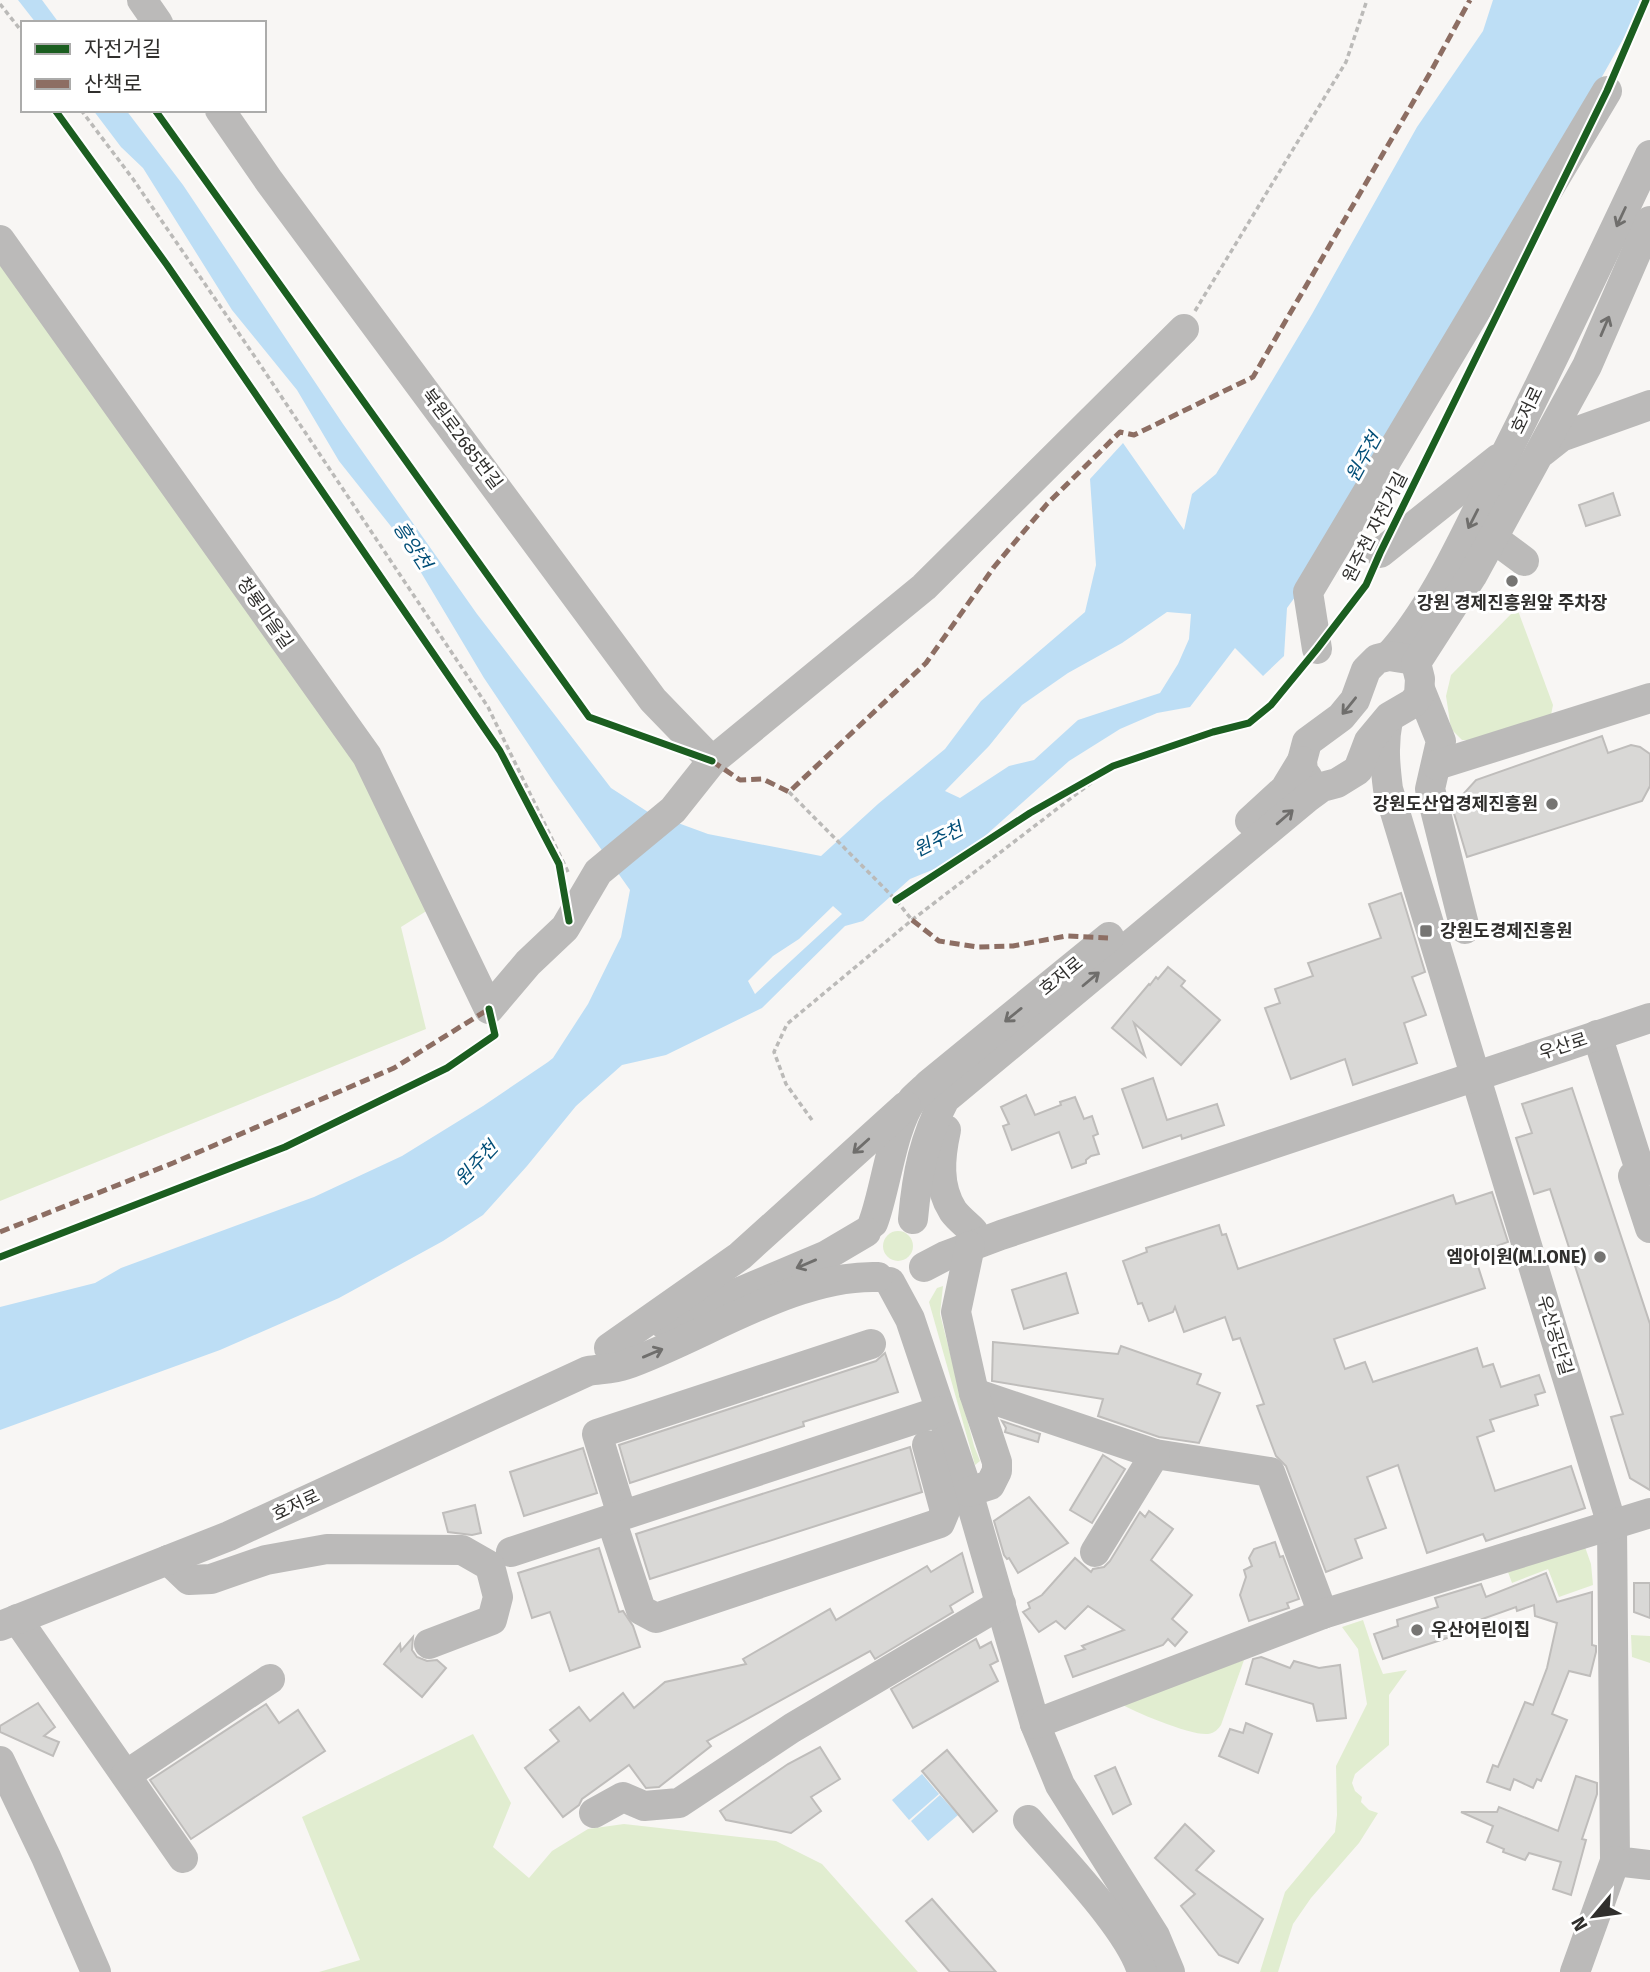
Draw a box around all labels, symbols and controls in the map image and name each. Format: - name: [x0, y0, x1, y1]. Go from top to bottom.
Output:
- legend: [21, 21, 266, 112]
- text: 자전거길: [84, 36, 161, 62]
- text: 산책로: [84, 71, 142, 97]
- one-way arrow: [1614, 206, 1627, 227]
- one-way arrow: [1600, 315, 1613, 337]
- street label: 호저로: [1506, 383, 1548, 437]
- street label: 북원로2685번길: [417, 384, 507, 494]
- water label: 원주천: [1341, 427, 1387, 486]
- street label: 원주천 자전거길: [1338, 468, 1412, 586]
- one-way arrow: [1466, 508, 1480, 529]
- water label: 흥양천: [389, 517, 437, 575]
- street label: 청룡마을길: [232, 573, 298, 653]
- marker: 강원 경제진흥원앞 주차장: [1504, 573, 1520, 589]
- place label: 강원 경제진흥원앞 주차장: [1417, 592, 1608, 614]
- one-way arrow: [1342, 697, 1357, 715]
- place label: 강원도산업경제진흥원: [1372, 793, 1538, 815]
- marker: 강원도산업경제진흥원: [1544, 796, 1560, 812]
- one-way arrow: [1275, 809, 1293, 825]
- water label: 원주천: [910, 817, 968, 862]
- place label: 강원도경제진흥원: [1440, 920, 1572, 942]
- marker: 강원도경제진흥원: [1418, 923, 1434, 939]
- street label: 호저로: [1035, 952, 1087, 1000]
- one-way arrow: [1082, 971, 1100, 987]
- one-way arrow: [1004, 1008, 1022, 1023]
- street label: 우산로: [1536, 1028, 1590, 1064]
- water label: 원주천: [450, 1135, 504, 1190]
- one-way arrow: [853, 1138, 870, 1155]
- place label: 엠아이원(M.I.ONE): [1447, 1246, 1586, 1268]
- marker: 엠아이원(M.I.ONE): [1592, 1249, 1608, 1265]
- one-way arrow: [796, 1258, 817, 1271]
- street label: 우산공단길: [1532, 1292, 1578, 1378]
- one-way arrow: [642, 1346, 663, 1359]
- street label: 호저로: [269, 1485, 323, 1525]
- place label: 우산어린이집: [1431, 1619, 1530, 1641]
- marker: 우산어린이집: [1409, 1622, 1425, 1638]
- north arrow: [1559, 1881, 1629, 1951]
- text: N: [1566, 1913, 1593, 1935]

